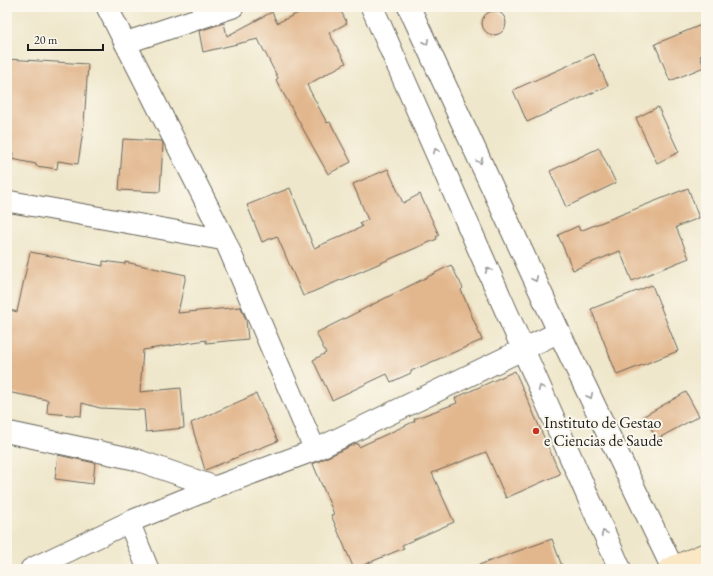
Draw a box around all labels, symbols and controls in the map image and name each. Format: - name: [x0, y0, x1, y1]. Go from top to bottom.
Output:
- scale bar: [28, 26, 103, 52]
- text: 20 m: [34, 32, 58, 48]
- one-way arrow: [421, 38, 429, 46]
- one-way arrow: [433, 147, 441, 155]
- one-way arrow: [475, 156, 483, 164]
- one-way arrow: [485, 266, 493, 273]
- one-way arrow: [530, 275, 538, 282]
- one-way arrow: [538, 385, 546, 393]
- one-way arrow: [585, 392, 593, 399]
- place label: Instituto de Gestao e Ciencias de Saude: [544, 412, 663, 451]
- marker: Instituto de Gestao e Ciencias de Saude: [531, 426, 541, 436]
- one-way arrow: [601, 530, 609, 538]

